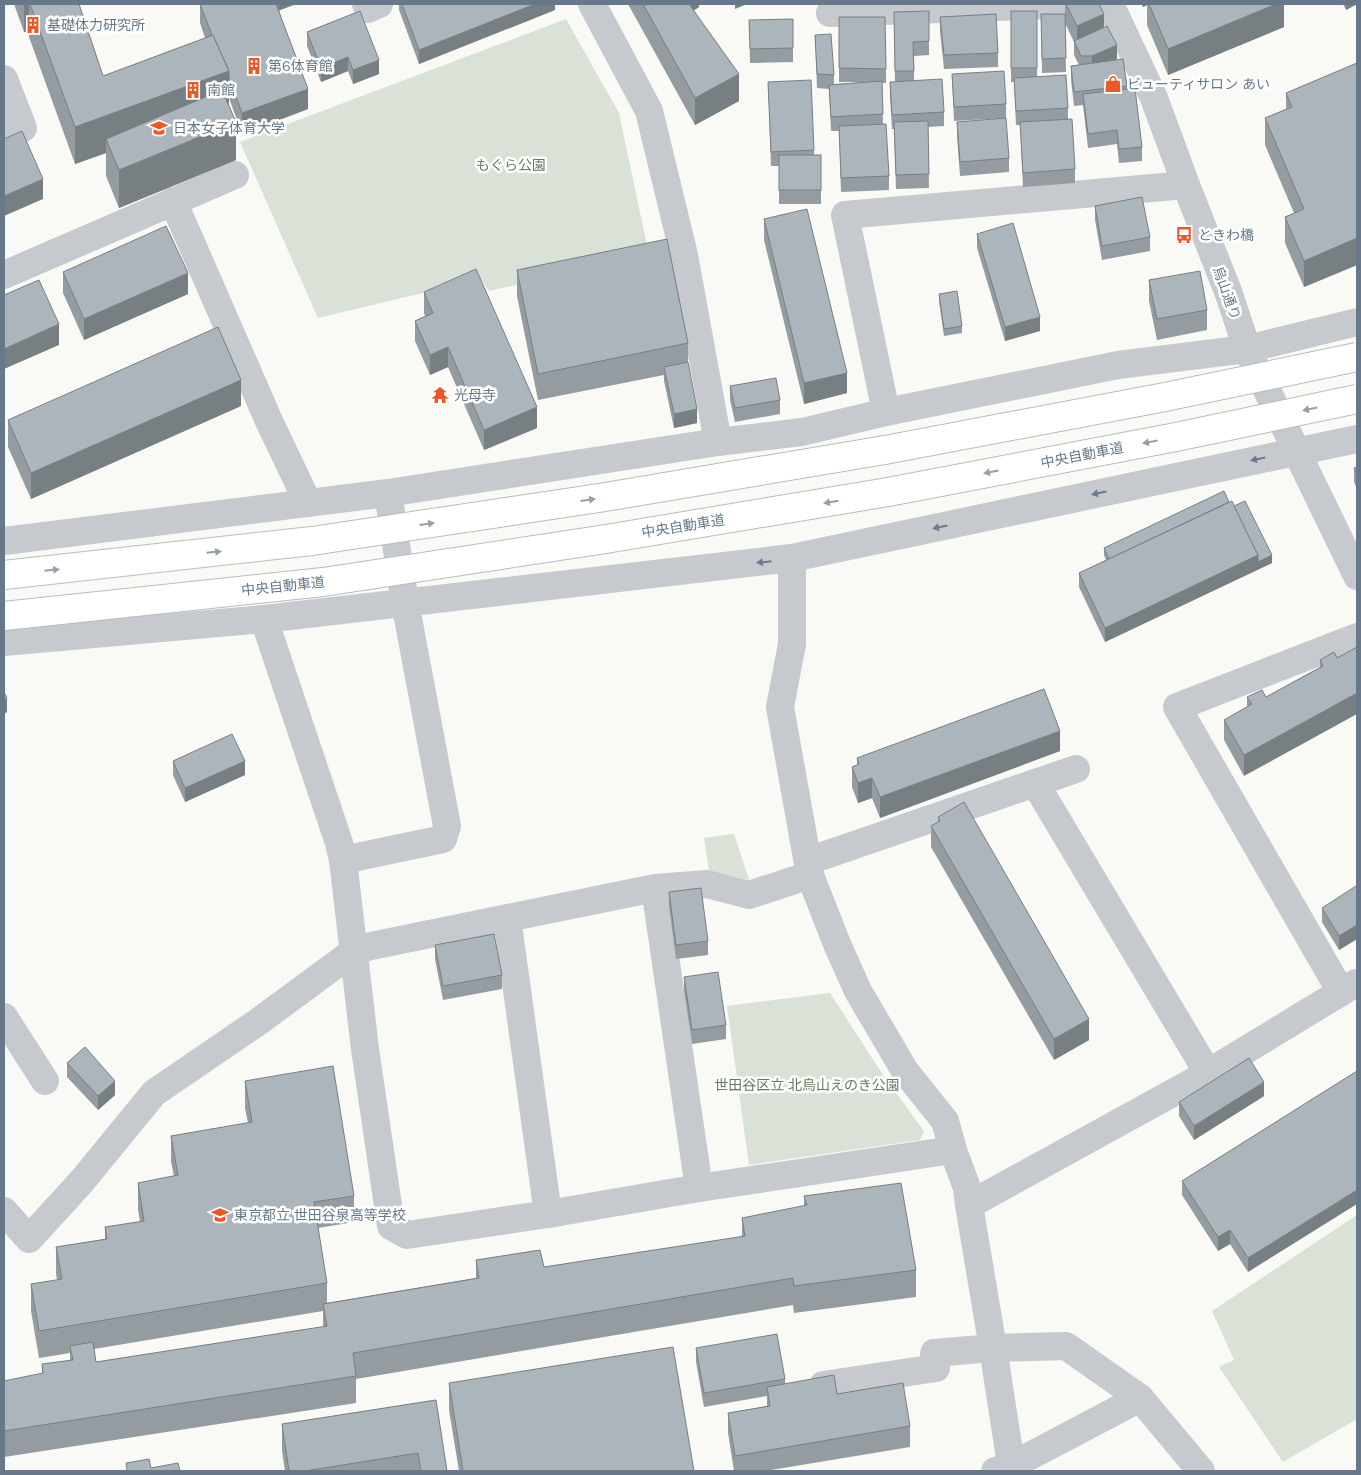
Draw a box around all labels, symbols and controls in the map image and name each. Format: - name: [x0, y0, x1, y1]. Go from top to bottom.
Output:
- building icon: 基礎体力研究所: [23, 15, 43, 35]
- place label: 基礎体力研究所: [47, 16, 145, 34]
- building icon: 第6体育館: [244, 56, 264, 76]
- place label: 第6体育館: [268, 57, 333, 75]
- shop icon: ビューティサロン あい: [1103, 74, 1123, 94]
- place label: ビューティサロン あい: [1127, 75, 1270, 93]
- building icon: 南館: [183, 80, 203, 100]
- place label: 南館: [207, 81, 235, 99]
- school or university icon: 日本女子体育大学: [149, 118, 169, 138]
- place label: 日本女子体育大学: [173, 119, 285, 137]
- park label: もぐら公園: [476, 156, 546, 174]
- bus stop icon: ときわ橋: [1174, 225, 1194, 245]
- place label: ときわ橋: [1198, 226, 1254, 244]
- street label: 烏山通り: [1209, 264, 1245, 322]
- temple icon: 光母寺: [430, 385, 450, 405]
- place label: 光母寺: [454, 386, 496, 404]
- one-way arrow: [1302, 405, 1317, 413]
- street label: 中央自動車道: [1039, 438, 1125, 472]
- one-way arrow: [1142, 438, 1158, 446]
- one-way arrow: [1250, 456, 1266, 464]
- one-way arrow: [982, 469, 998, 477]
- one-way arrow: [1092, 489, 1107, 497]
- one-way arrow: [580, 496, 596, 504]
- one-way arrow: [823, 498, 839, 506]
- street label: 中央自動車道: [640, 511, 726, 541]
- one-way arrow: [419, 520, 435, 528]
- one-way arrow: [933, 523, 948, 531]
- one-way arrow: [206, 548, 222, 556]
- one-way arrow: [755, 558, 771, 566]
- one-way arrow: [45, 566, 61, 574]
- street label: 中央自動車道: [240, 573, 326, 599]
- park label: 世田谷区立 北烏山えのき公園: [714, 1076, 900, 1094]
- school or university icon: 東京都立 世田谷泉高等学校: [210, 1205, 230, 1225]
- place label: 東京都立 世田谷泉高等学校: [234, 1206, 406, 1224]

